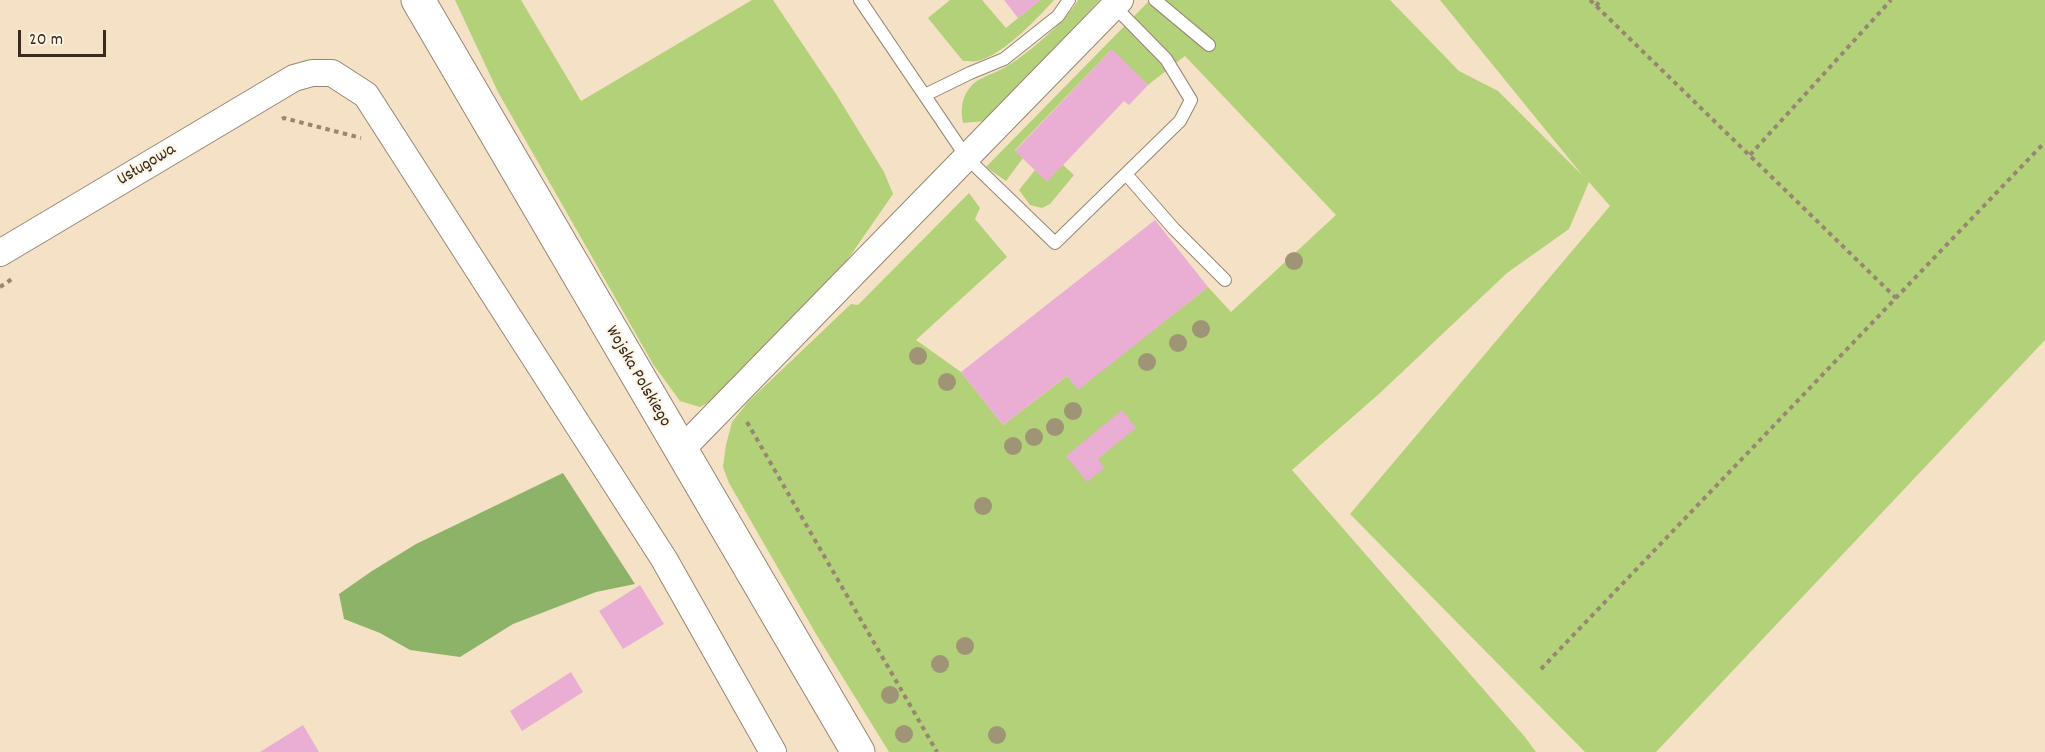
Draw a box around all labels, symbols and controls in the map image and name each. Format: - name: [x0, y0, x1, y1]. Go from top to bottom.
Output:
- scale bar: [21, 18, 110, 56]
- text: 20 m: [29, 28, 63, 53]
- street label: Usługowa: [114, 140, 180, 192]
- street label: Wojska Polskiego: [599, 323, 675, 431]

